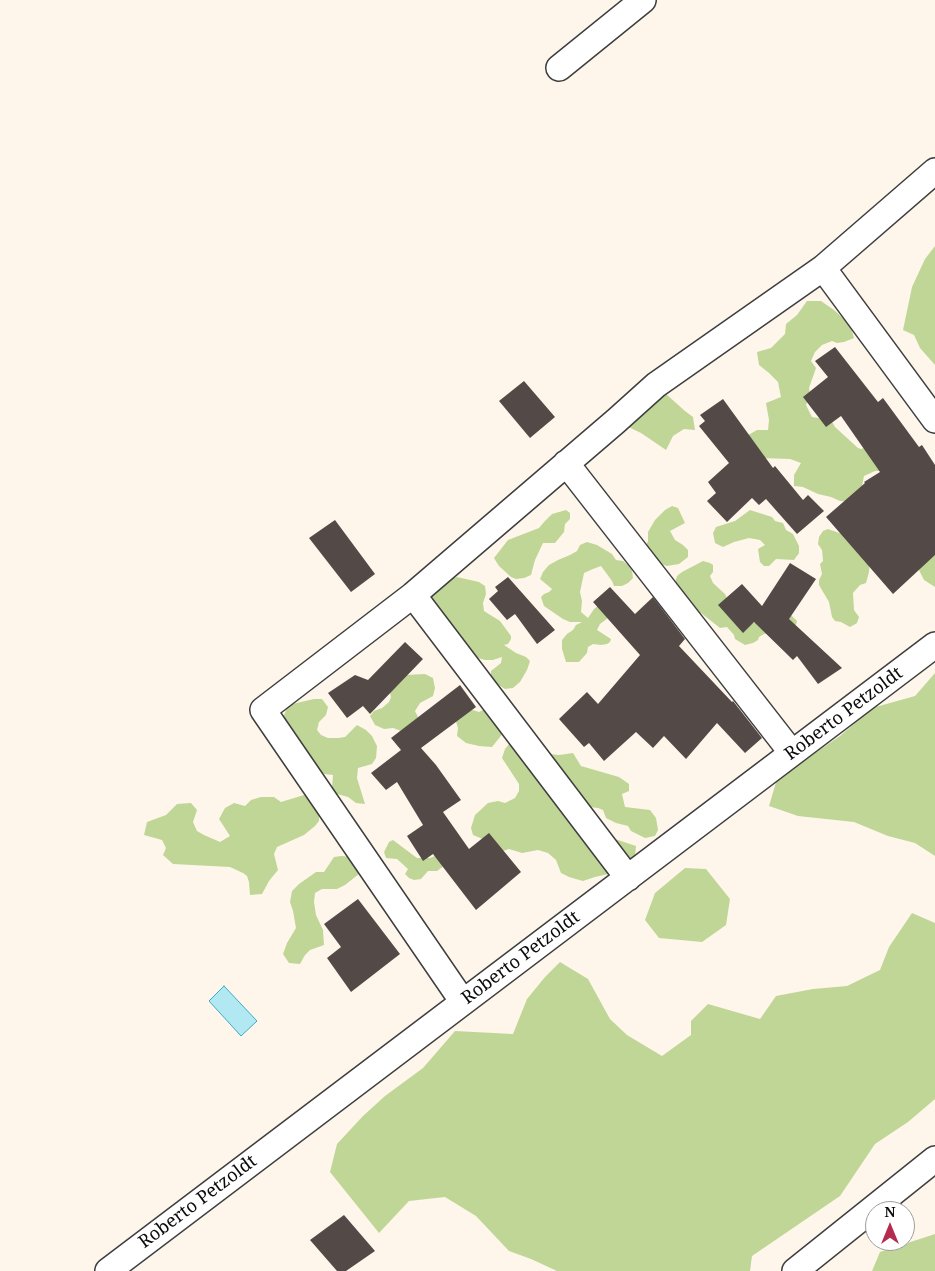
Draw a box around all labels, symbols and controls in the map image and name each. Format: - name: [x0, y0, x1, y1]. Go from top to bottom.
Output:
- street label: Roberto Petzoldt: [781, 663, 907, 765]
- street label: Roberto Petzoldt: [458, 907, 584, 1009]
- street label: Roberto Petzoldt: [135, 1151, 261, 1253]
- north arrow: [865, 1201, 915, 1251]
- text: N: [884, 1202, 896, 1221]

